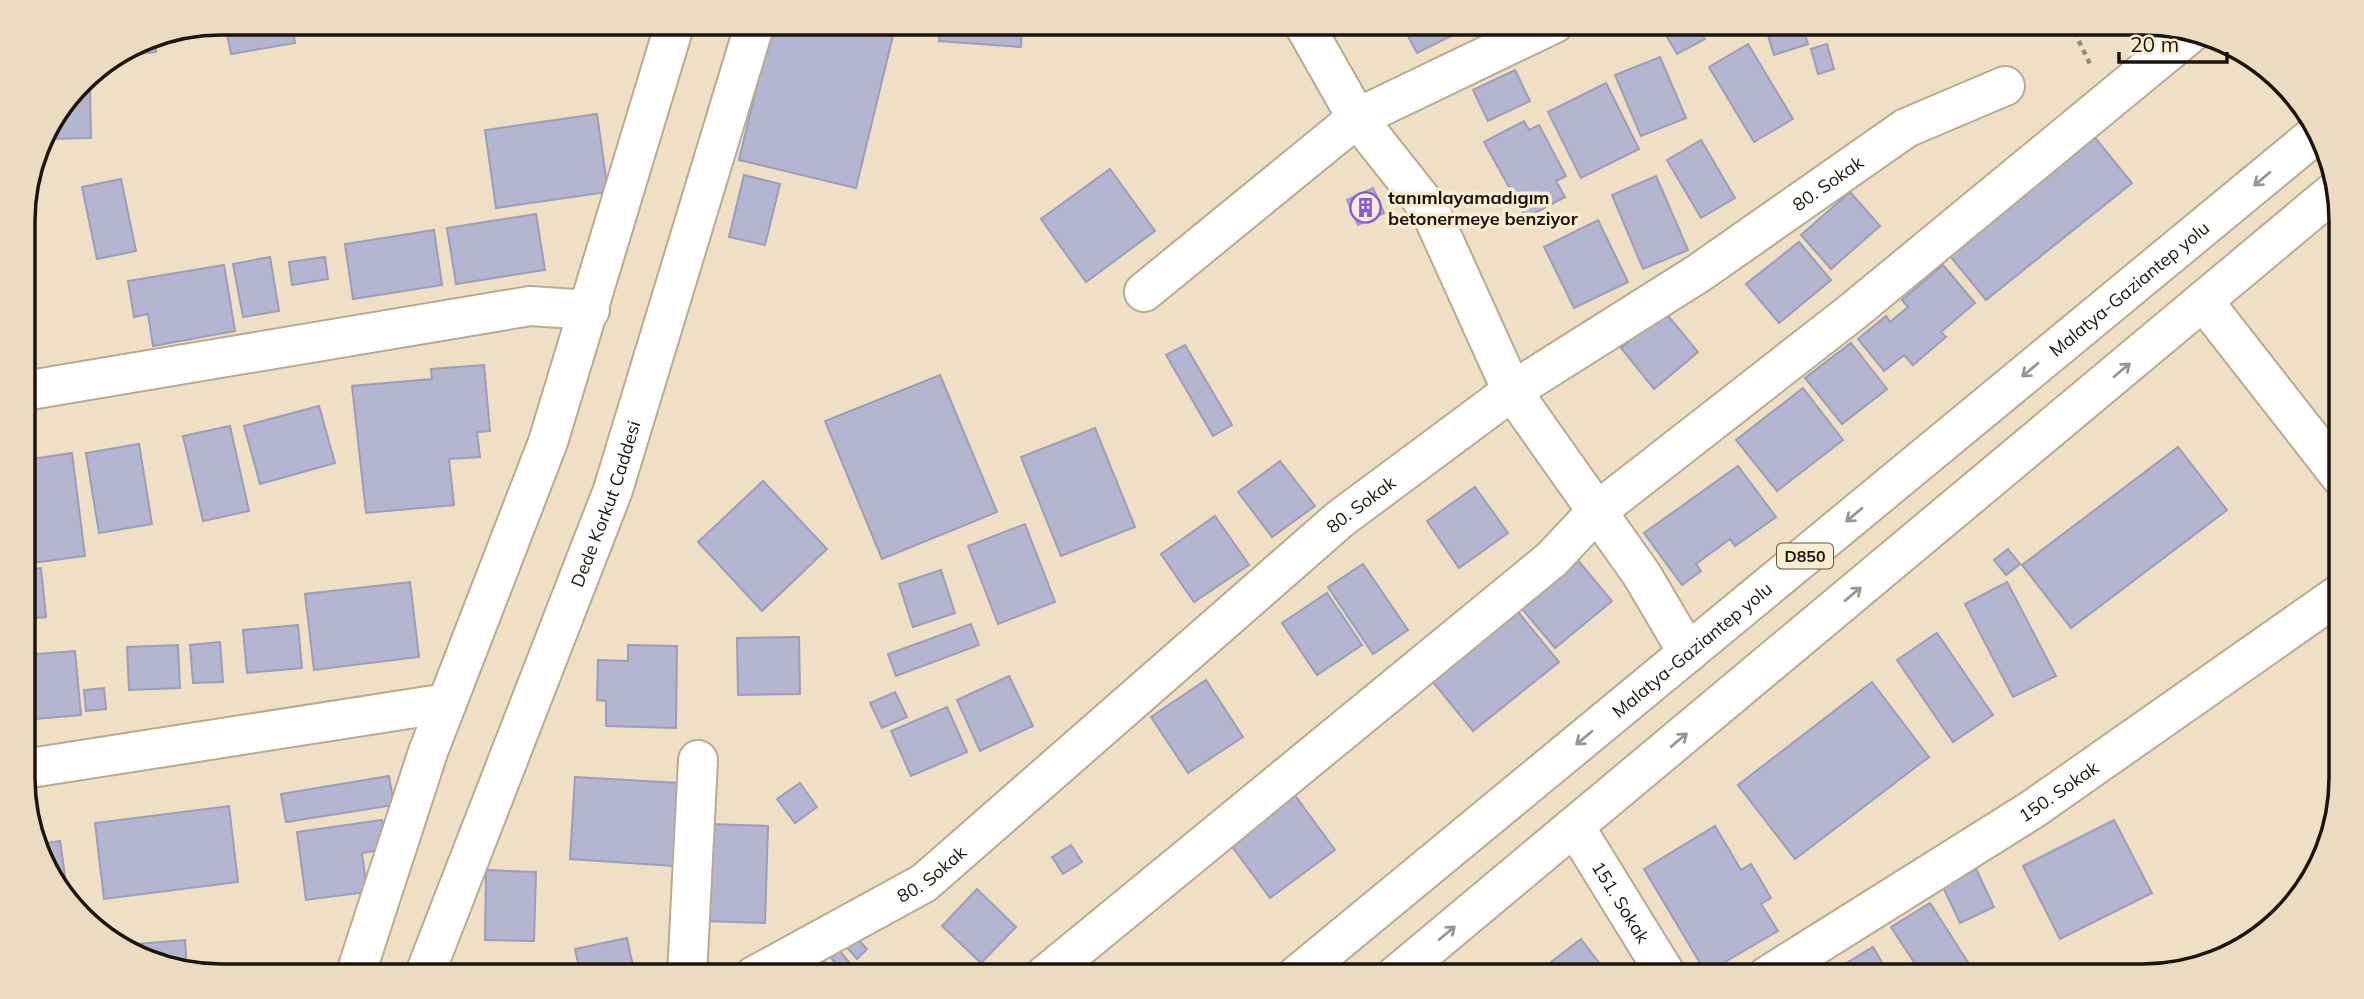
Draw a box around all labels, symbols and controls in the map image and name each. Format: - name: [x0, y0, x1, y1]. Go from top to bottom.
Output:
- scale bar: [2119, 21, 2228, 65]
- text: 20 m: [2130, 31, 2179, 57]
- street label: 80. Sokak: [1788, 150, 1868, 216]
- one-way arrow: [2254, 171, 2272, 187]
- place label: tanımlayamadıgım betonermeye benziyor: [1388, 186, 1579, 230]
- building icon: tanımlayamadıgım betonermeye benziyor: [1348, 190, 1382, 224]
- street label: Malatya-Gaziantep yolu: [2044, 216, 2214, 361]
- one-way arrow: [2021, 362, 2039, 378]
- one-way arrow: [2113, 362, 2131, 378]
- street label: Dede Korkut Caddesi: [565, 418, 645, 590]
- street label: 80. Sokak: [1321, 470, 1400, 538]
- one-way arrow: [1846, 507, 1864, 523]
- road number: D850: [1777, 544, 1833, 568]
- street label: Malatya-Gaziantep yolu: [1607, 577, 1776, 722]
- one-way arrow: [1844, 587, 1862, 602]
- one-way arrow: [1576, 730, 1594, 746]
- one-way arrow: [1669, 732, 1687, 748]
- street label: 150. Sokak: [2014, 755, 2103, 827]
- street label: 80. Sokak: [893, 840, 971, 907]
- street label: 151. Sokak: [1587, 857, 1656, 948]
- one-way arrow: [1438, 925, 1456, 940]

